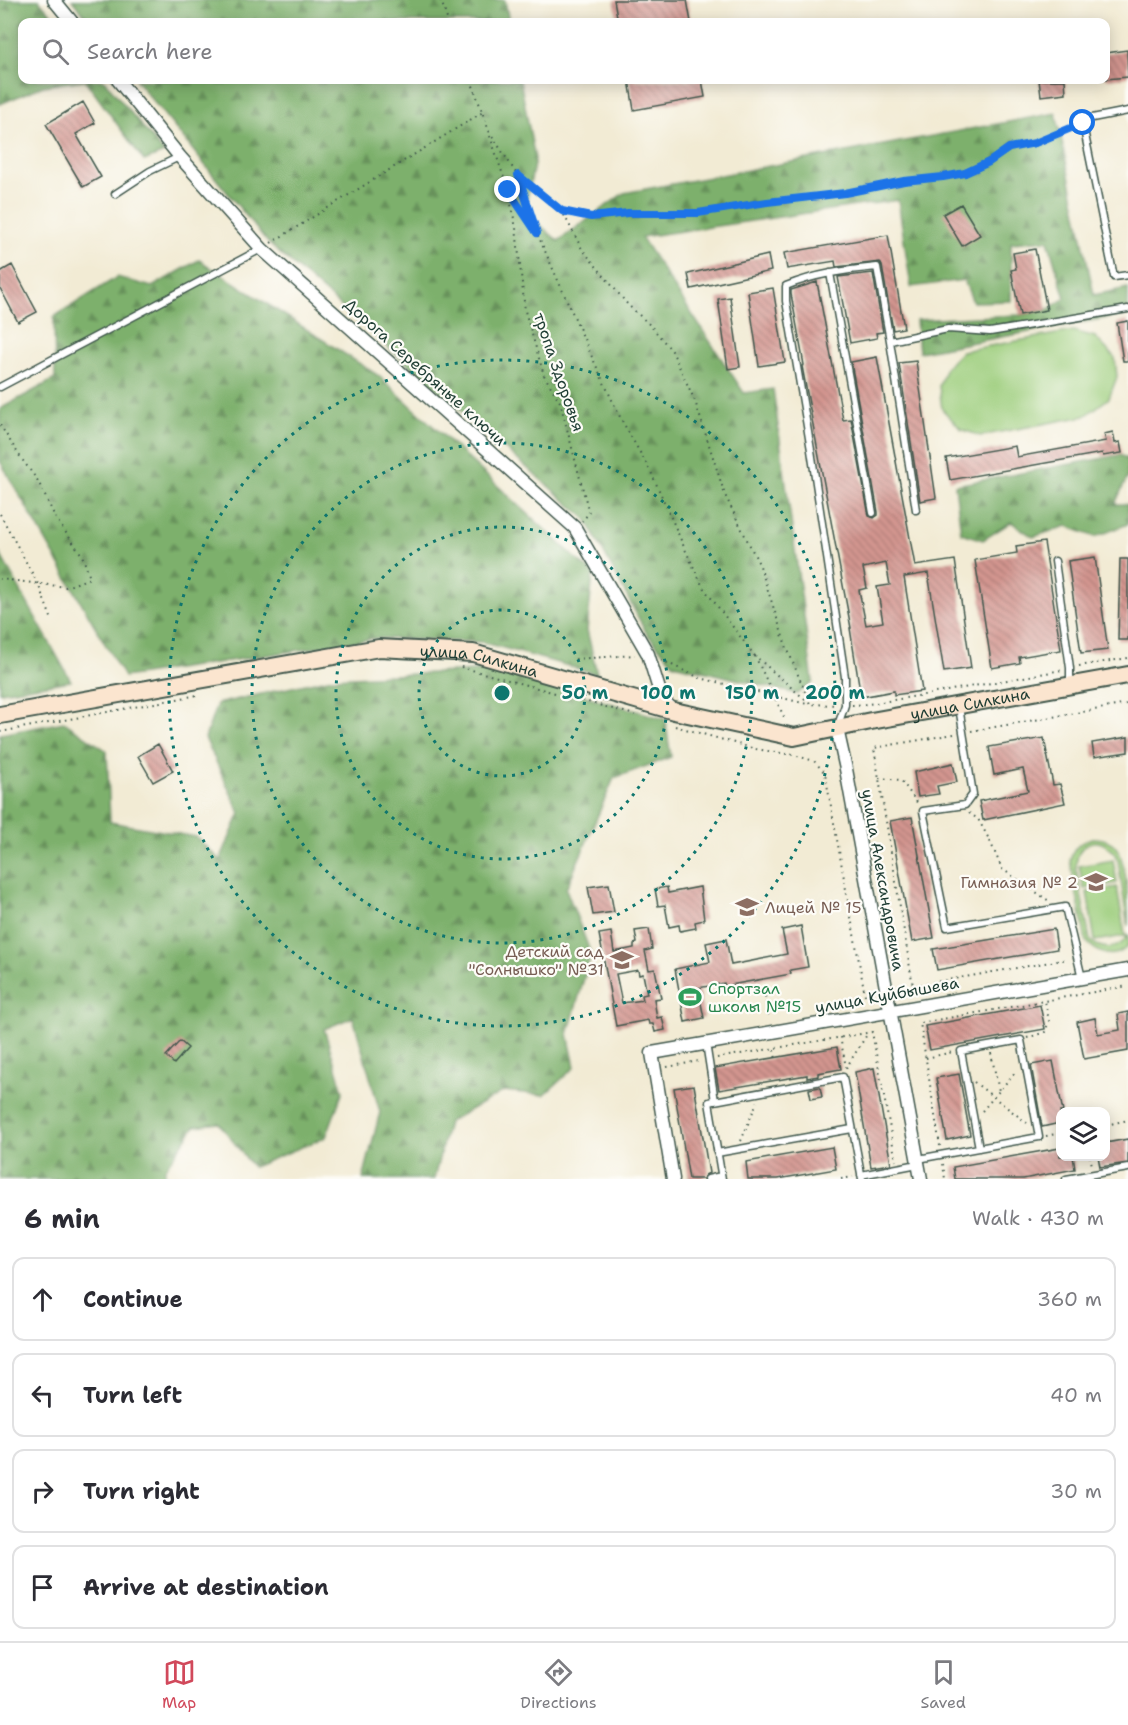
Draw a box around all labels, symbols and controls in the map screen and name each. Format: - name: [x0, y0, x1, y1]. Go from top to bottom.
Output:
- search box: [18, 18, 1110, 84]
- icon: search: [39, 35, 72, 68]
- text: Search here: [87, 37, 213, 66]
- route start: [1069, 109, 1095, 135]
- route end: [494, 176, 520, 202]
- street label: Дорога Серебряные ключи: [340, 294, 510, 450]
- street label: тропа Здоровья: [529, 310, 589, 434]
- street label: улица Силкина: [419, 640, 541, 682]
- text: 50 m: [562, 681, 609, 705]
- text: 100 m: [640, 681, 696, 705]
- text: 150 m: [725, 681, 780, 705]
- text: 200 m: [805, 681, 866, 705]
- street label: улица Силкина: [909, 682, 1031, 724]
- centre of rings: [492, 683, 512, 703]
- street label: улица Александровича: [857, 788, 909, 973]
- school or university icon: Гимназия № 2: [1083, 869, 1109, 895]
- place label: Гимназия № 2: [960, 872, 1078, 893]
- school or university icon: Лицей № 15: [734, 894, 760, 920]
- place label: Лицей № 15: [765, 897, 862, 918]
- place label: Детский сад "Солнышко" №31: [469, 941, 604, 980]
- school or university icon: Детский сад "Солнышко" №31: [609, 947, 635, 973]
- street label: улица Куйбышева: [814, 972, 960, 1018]
- place label: Спортзал школы №15: [708, 978, 801, 1017]
- sports icon: Спортзал школы №15: [677, 984, 703, 1010]
- map controls: [1056, 1107, 1110, 1161]
- button: layers: [1056, 1107, 1110, 1161]
- text: 6 min: [24, 1201, 100, 1236]
- text: Walk · 430 m: [972, 1205, 1104, 1231]
- icon: ahead: [26, 1283, 59, 1316]
- text: Continue: [83, 1285, 183, 1314]
- text: 360 m: [1037, 1286, 1102, 1312]
- icon: left: [26, 1379, 59, 1412]
- text: Turn left: [83, 1381, 182, 1410]
- text: 40 m: [1050, 1382, 1102, 1408]
- icon: right: [26, 1475, 59, 1508]
- text: Turn right: [83, 1477, 200, 1506]
- text: 30 m: [1050, 1478, 1102, 1504]
- icon: arrive: [26, 1571, 59, 1604]
- text: Arrive at destination: [83, 1573, 329, 1602]
- tab: Map: [162, 1656, 196, 1713]
- tab: Directions: [520, 1656, 597, 1713]
- tab: Saved: [921, 1656, 966, 1713]

